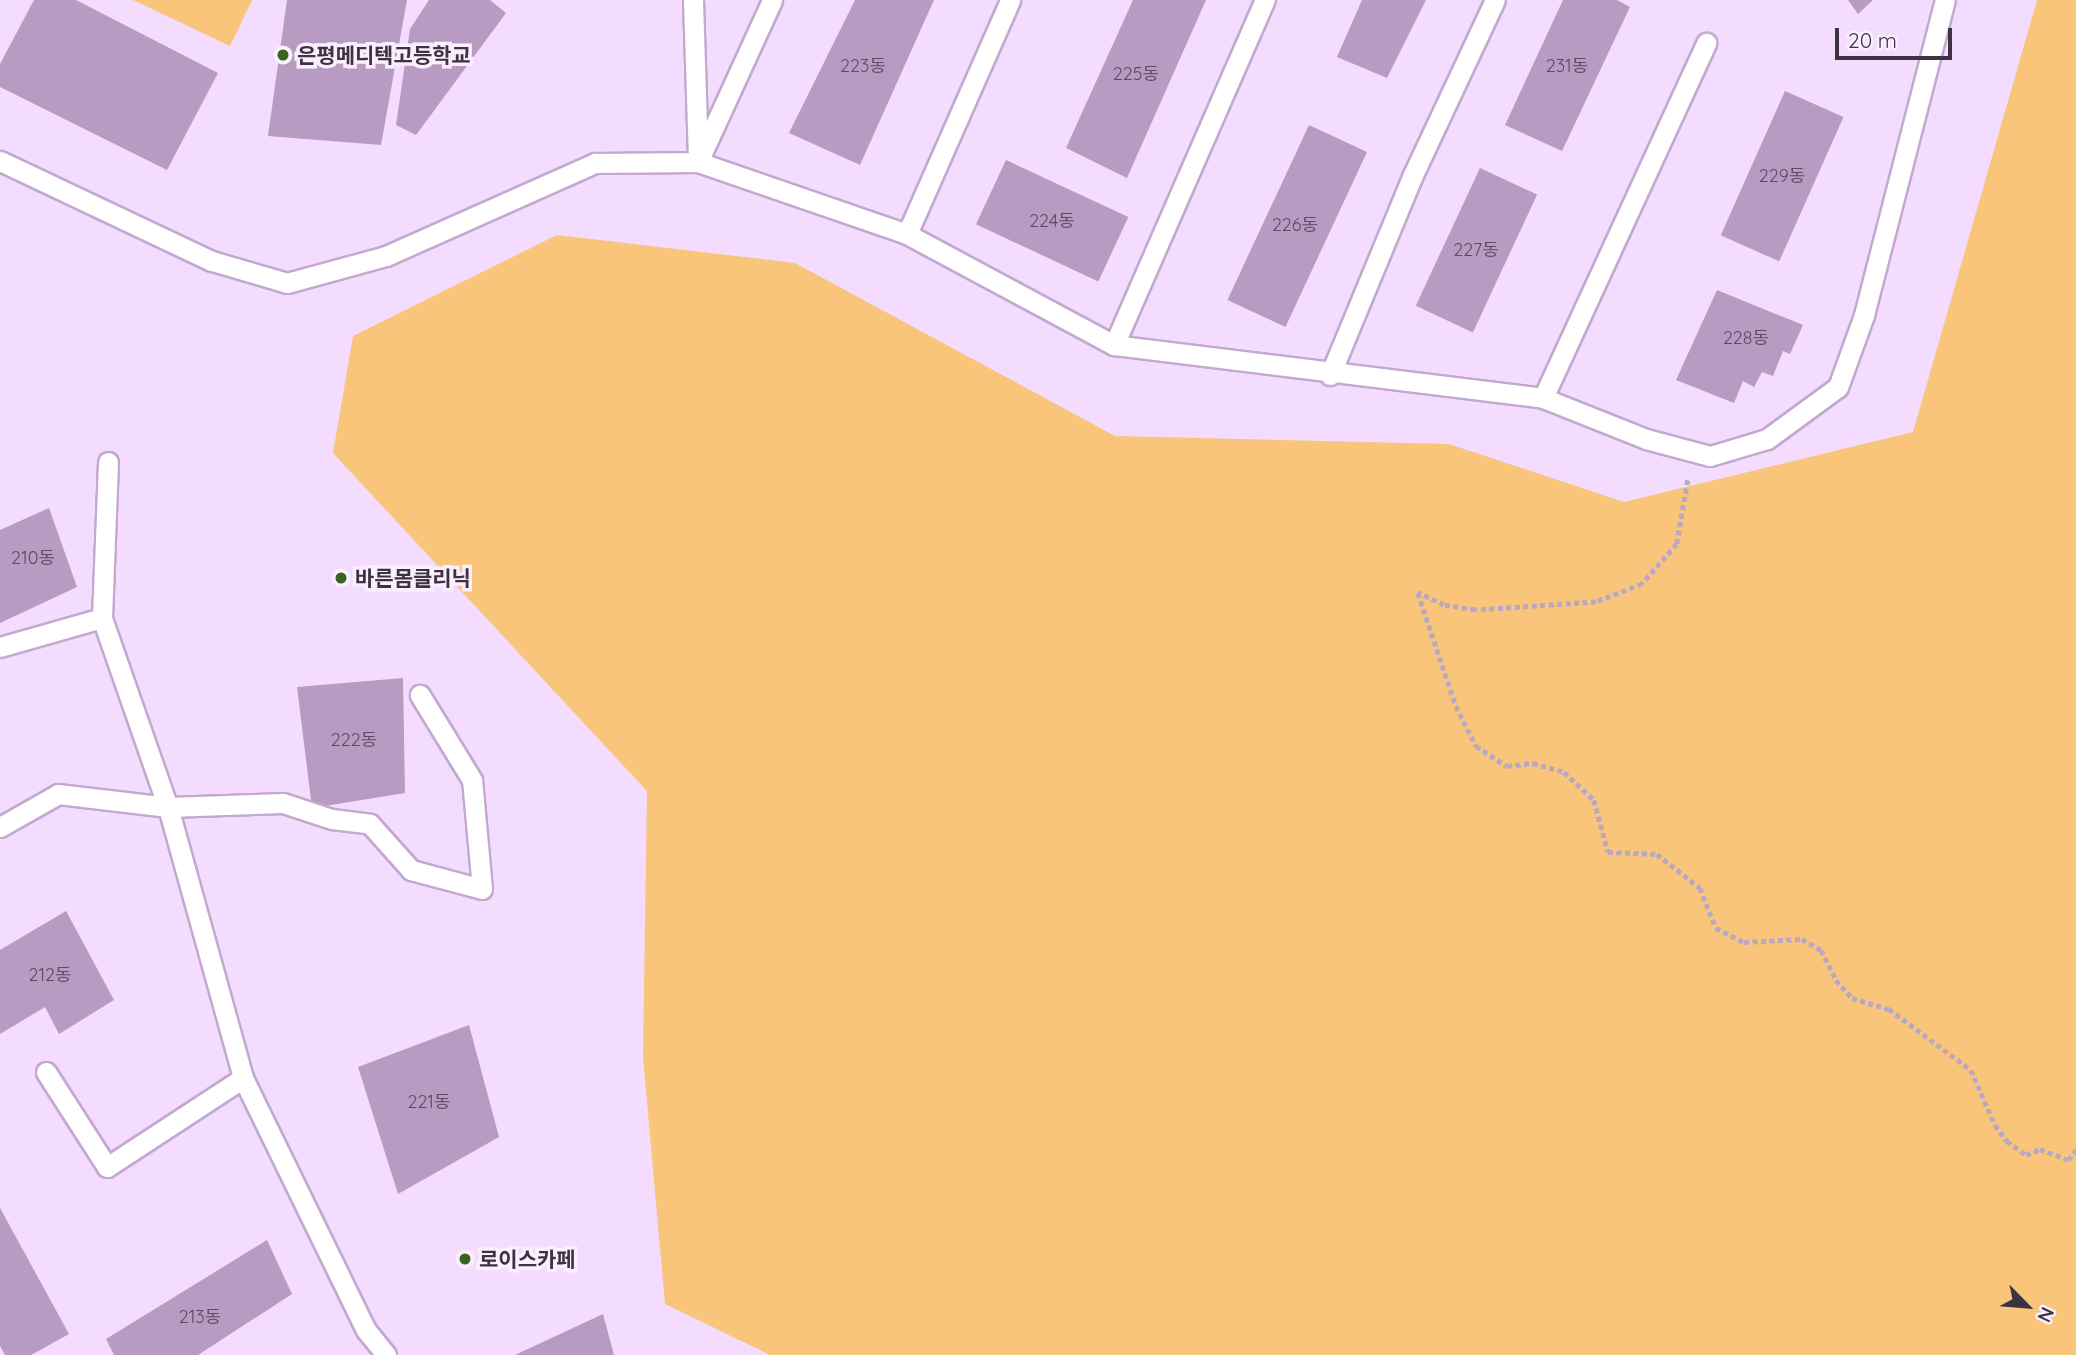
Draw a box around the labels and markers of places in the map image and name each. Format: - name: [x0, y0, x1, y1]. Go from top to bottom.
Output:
- place label: 은평메디텍고등학교: [297, 42, 471, 68]
- marker: 은평메디텍고등학교: [275, 47, 291, 63]
- place label: 바른몸클리닉: [355, 565, 471, 591]
- marker: 바른몸클리닉: [333, 570, 349, 586]
- place label: 로이스카페: [479, 1246, 576, 1272]
- marker: 로이스카페: [457, 1251, 473, 1267]

